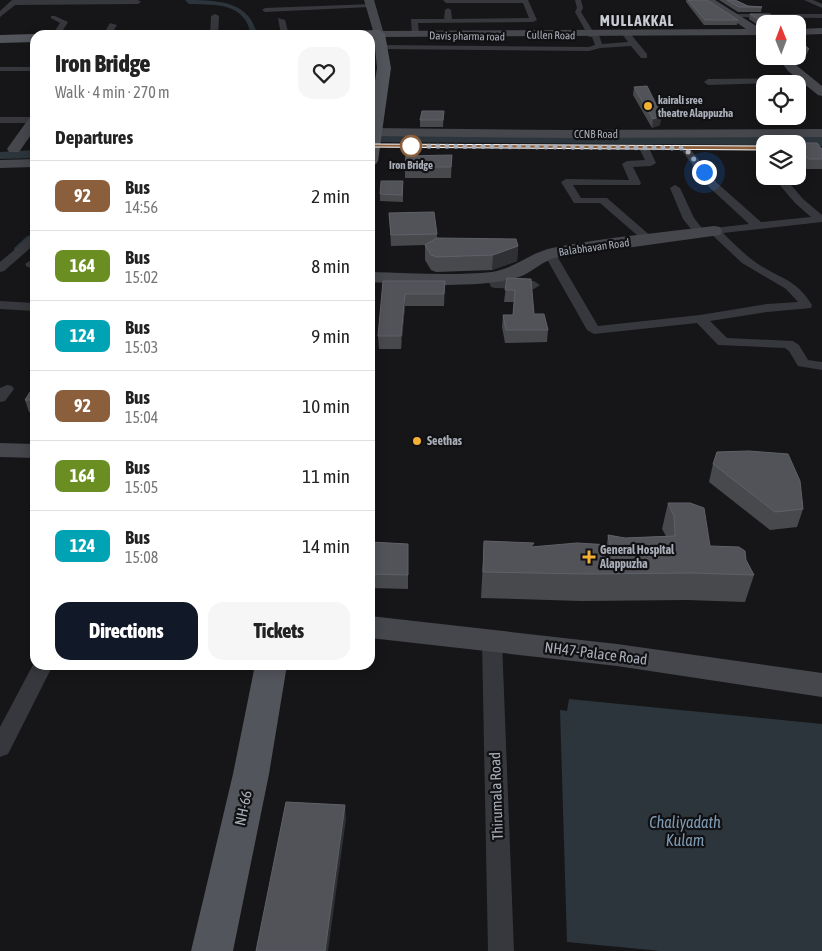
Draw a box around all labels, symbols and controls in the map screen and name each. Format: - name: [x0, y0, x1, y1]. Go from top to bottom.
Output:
- district label: MULLAKKAL: [600, 12, 674, 29]
- north arrow: [756, 15, 806, 65]
- map controls: [756, 15, 806, 185]
- street label: Davis pharma road: [429, 29, 505, 43]
- street label: Cullen Road: [526, 29, 576, 41]
- button: heart: [298, 47, 350, 99]
- text: Iron Bridge: [55, 50, 151, 77]
- button: locate: [756, 75, 806, 125]
- text: Walk · 4 min · 270 m: [55, 83, 169, 101]
- place label: kairali sree theatre Alappuzha: [657, 94, 733, 119]
- marker: kairali sree theatre Alappuzha: [642, 100, 654, 112]
- text: Departures: [55, 126, 133, 148]
- street label: CCNB Road: [574, 128, 618, 140]
- marker: Iron Bridge: [400, 135, 422, 157]
- button: layers: [756, 135, 806, 185]
- place label: Iron Bridge: [389, 159, 433, 171]
- your location: [692, 160, 717, 185]
- text: Bus: [125, 176, 150, 198]
- text: 92: [74, 185, 91, 206]
- text: 2 min: [311, 185, 350, 207]
- text: 14:56: [125, 198, 158, 216]
- street label: Balabhavan Road: [558, 236, 630, 258]
- text: Bus: [125, 246, 150, 268]
- text: 164: [70, 255, 95, 276]
- text: 8 min: [311, 255, 350, 277]
- text: 15:02: [125, 268, 158, 286]
- text: Bus: [125, 316, 150, 338]
- text: 124: [70, 325, 95, 346]
- text: 9 min: [311, 325, 350, 347]
- text: 15:03: [125, 338, 158, 356]
- text: Bus: [125, 386, 150, 408]
- text: 92: [74, 395, 91, 416]
- text: 10 min: [302, 395, 350, 417]
- text: 15:04: [125, 408, 158, 426]
- place label: Seethas: [427, 434, 463, 448]
- marker: Seethas: [411, 435, 423, 447]
- text: Bus: [125, 456, 150, 478]
- text: 164: [70, 465, 95, 486]
- text: 11 min: [302, 465, 350, 487]
- text: 15:05: [125, 478, 158, 496]
- text: Bus: [125, 526, 150, 548]
- text: 124: [70, 535, 95, 556]
- text: 14 min: [302, 535, 350, 557]
- place label: General Hospital Alappuzha: [599, 543, 675, 571]
- text: 15:08: [125, 548, 158, 566]
- marker: General Hospital Alappuzha: [582, 550, 596, 564]
- button: Directions: [55, 602, 198, 660]
- button: Tickets: [208, 602, 350, 660]
- street label: NH47-Palace Road: [544, 638, 648, 668]
- street label: Thirumala Road: [486, 752, 506, 840]
- street label: NH-66: [231, 789, 255, 827]
- water label: Chaliyadath Kulam: [649, 813, 721, 849]

